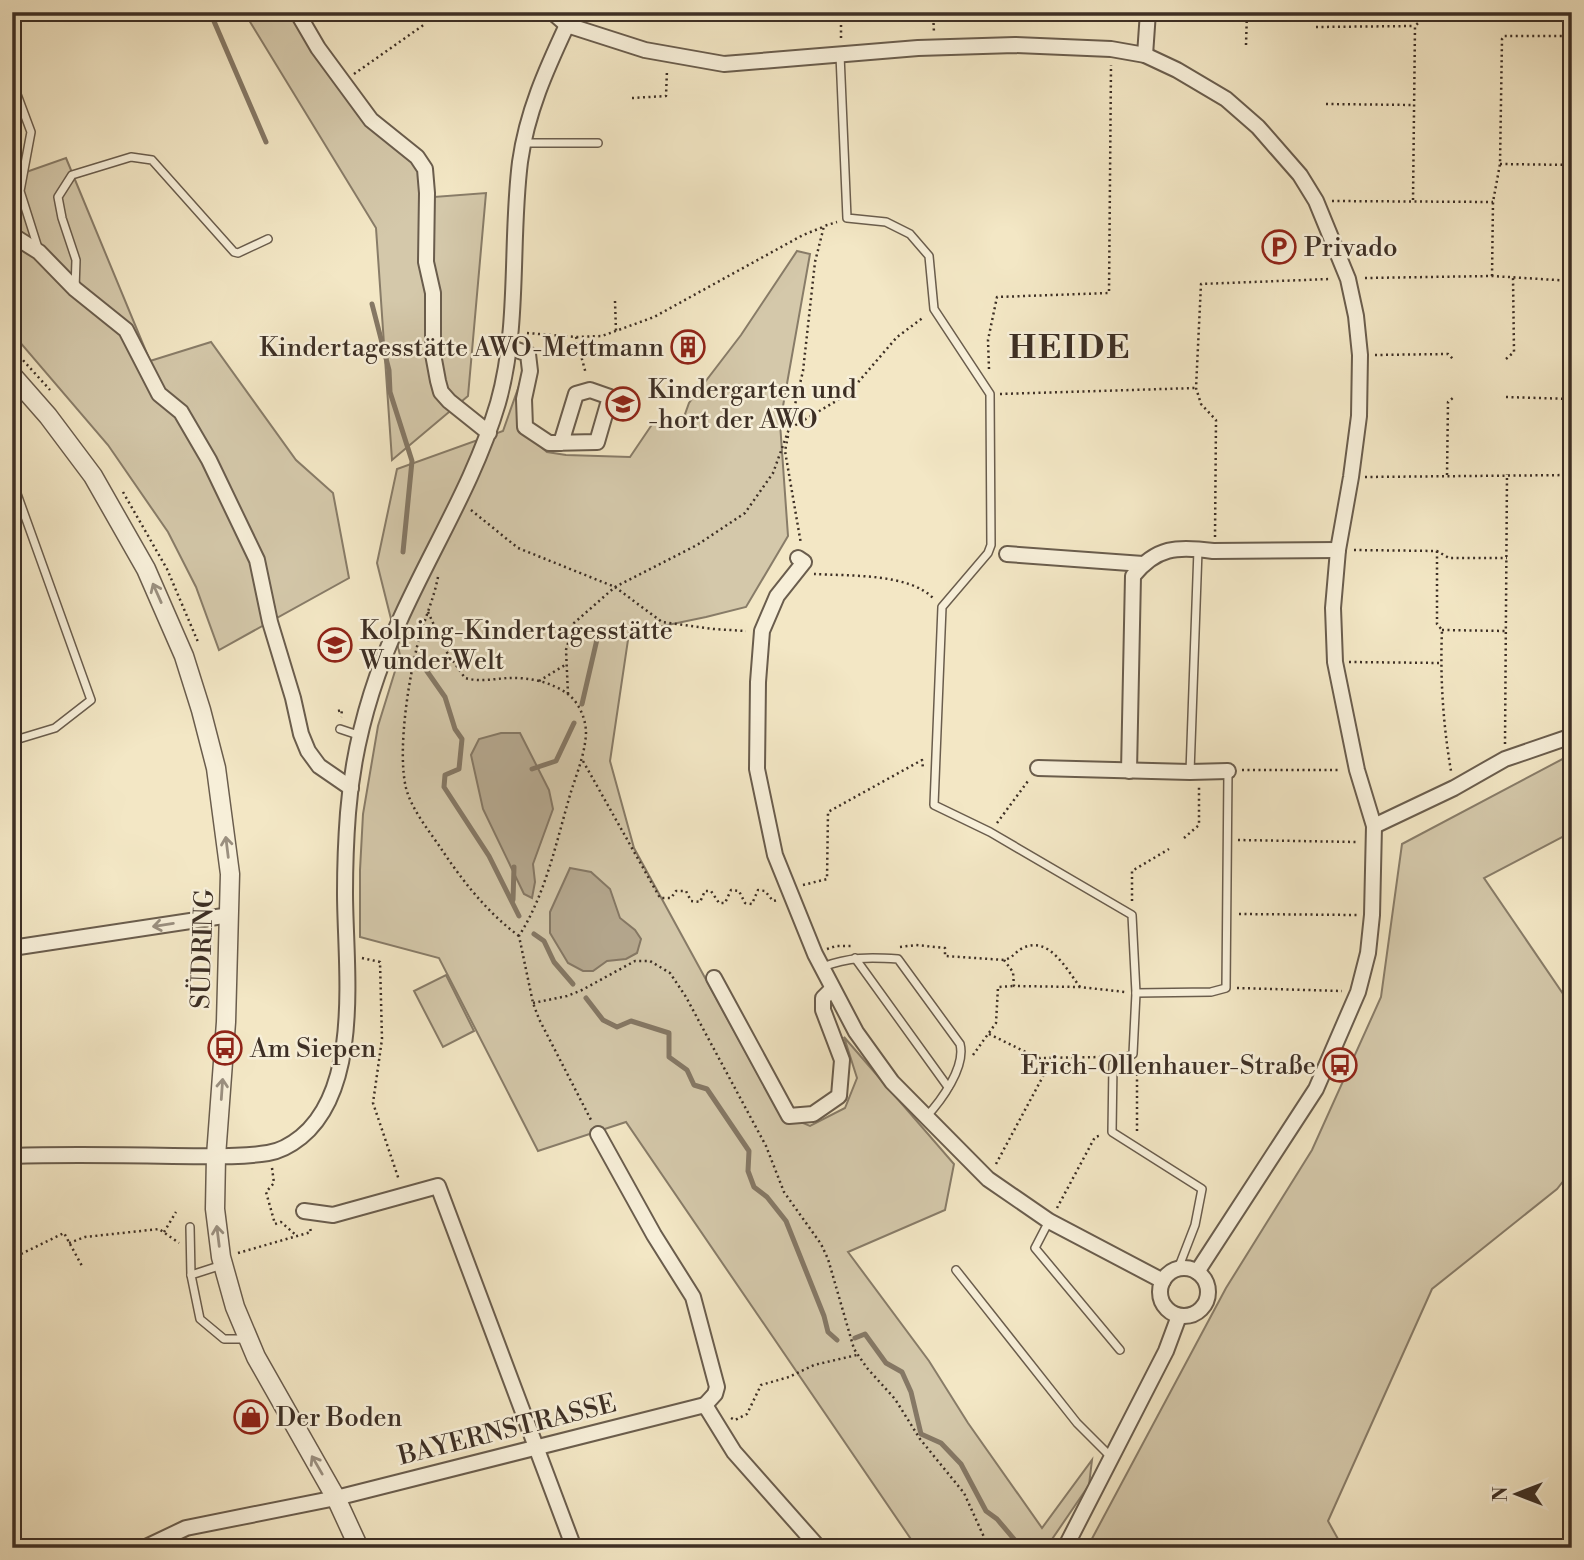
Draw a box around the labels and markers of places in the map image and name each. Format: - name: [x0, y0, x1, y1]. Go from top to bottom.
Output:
- parking icon: Privado: [1260, 228, 1298, 266]
- place label: Privado: [1304, 232, 1398, 264]
- building icon: Kindertagesstätte AWO-Mettmann: [669, 328, 707, 366]
- place label: Kindertagesstätte AWO-Mettmann: [259, 332, 664, 364]
- place label: Kindergarten und -hort der AWO: [648, 374, 857, 436]
- school or university icon: Kindergarten und -hort der AWO: [604, 385, 642, 423]
- place label: Kolping-Kindertagesstätte WunderWelt: [359, 615, 673, 677]
- school or university icon: Kolping-Kindertagesstätte WunderWelt: [316, 626, 354, 664]
- bus stop icon: Am Siepen: [206, 1029, 244, 1067]
- place label: Am Siepen: [249, 1033, 376, 1065]
- bus stop icon: Erich-Ollenhauer-Straße: [1321, 1046, 1359, 1084]
- place label: Erich-Ollenhauer-Straße: [1021, 1050, 1316, 1082]
- shop icon: Der Boden: [232, 1398, 270, 1436]
- place label: Der Boden: [276, 1402, 402, 1434]

